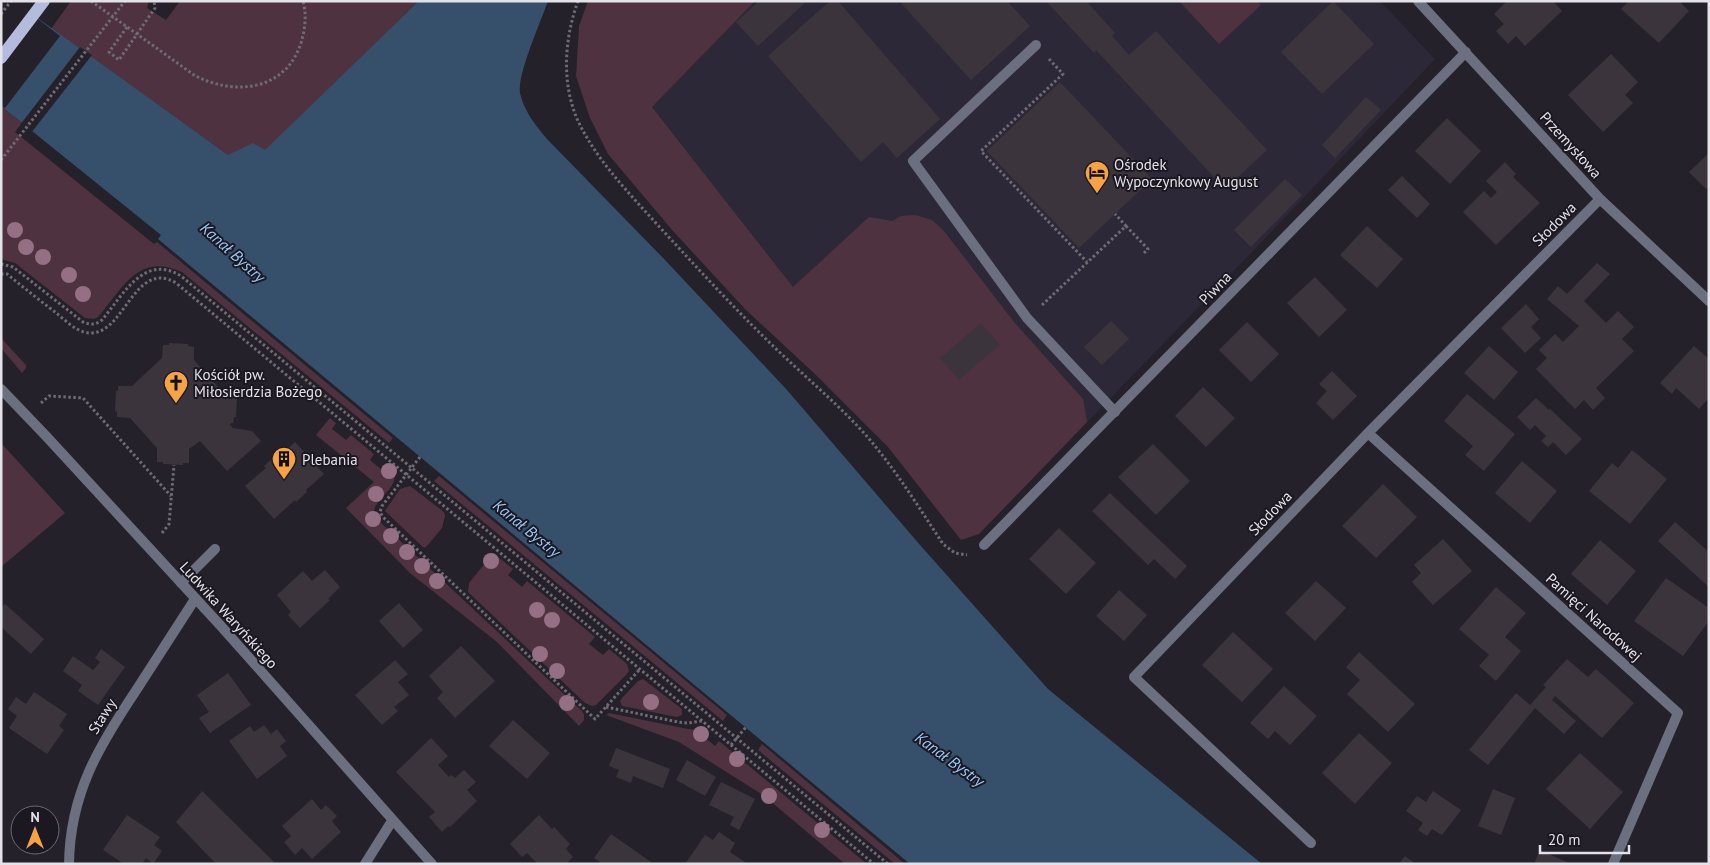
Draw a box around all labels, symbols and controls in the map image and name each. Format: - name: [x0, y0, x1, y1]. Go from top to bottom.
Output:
- street label: Przemysłowa: [1536, 108, 1606, 182]
- place label: Ośrodek Wypoczynkowy August: [1114, 155, 1258, 191]
- hotel icon: Ośrodek Wypoczynkowy August: [1084, 160, 1110, 194]
- street label: Słodowa: [1528, 198, 1580, 250]
- water label: Kanał Bystry: [196, 218, 270, 287]
- street label: Piwna: [1195, 267, 1235, 309]
- place label: Kościół pw. Miłosierdzia Bożego: [194, 365, 322, 401]
- church icon: Kościół pw. Miłosierdzia Bożego: [163, 370, 189, 404]
- building icon: Plebania: [271, 446, 297, 480]
- place label: Plebania: [302, 450, 358, 469]
- street label: Słodowa: [1244, 487, 1296, 539]
- water label: Kanał Bystry: [489, 495, 565, 562]
- street label: Ludwika Waryńskiego: [176, 558, 282, 672]
- street label: Pamięci Narodowej: [1542, 569, 1646, 665]
- street label: Stawy: [84, 695, 120, 737]
- water label: Kanał Bystry: [911, 727, 989, 791]
- north arrow: [10, 805, 60, 855]
- text: N: [30, 808, 40, 826]
- scale bar: [1540, 822, 1629, 854]
- text: 20 m: [1548, 830, 1581, 849]

